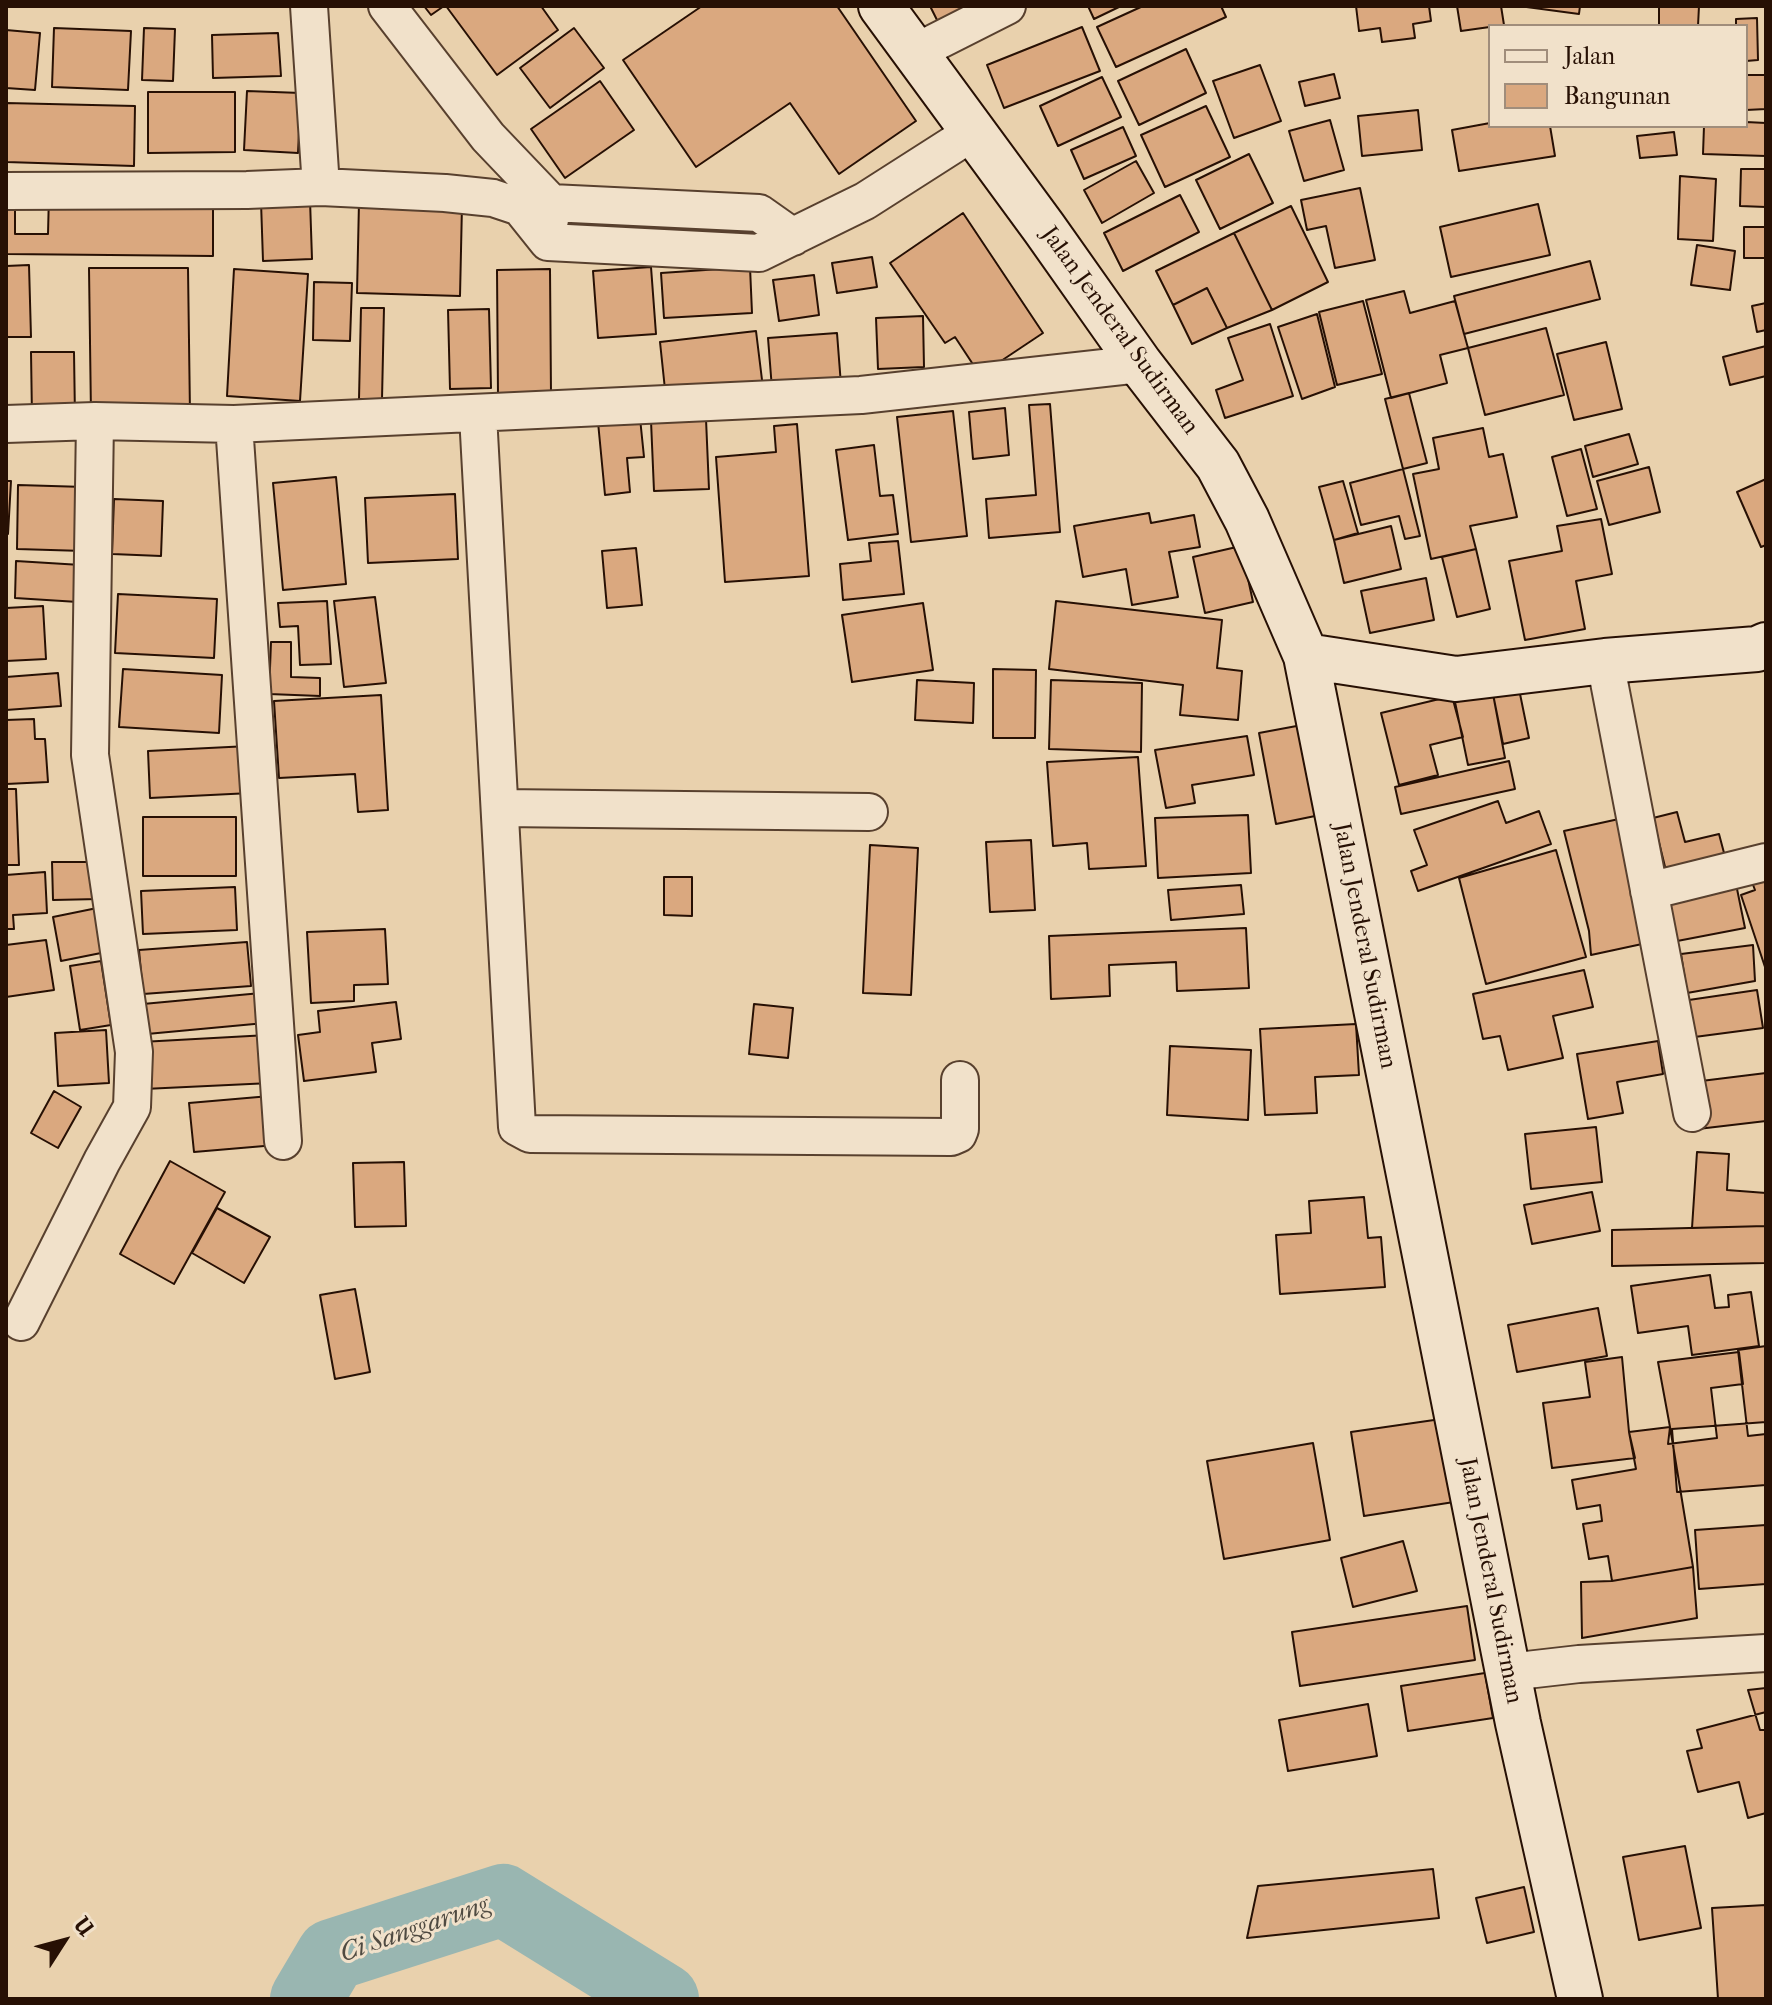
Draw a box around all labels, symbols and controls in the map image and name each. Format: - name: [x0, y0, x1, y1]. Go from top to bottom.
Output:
- legend: [1488, 24, 1748, 128]
- text: Jalan: [1564, 42, 1615, 70]
- text: Bangunan: [1564, 82, 1670, 110]
- street label: Jalan Jenderal Sudirman: [1034, 221, 1204, 441]
- street label: Jalan Jenderal Sudirman: [1326, 821, 1402, 1071]
- street label: Jalan Jenderal Sudirman: [1452, 1456, 1528, 1706]
- water label: Ci Sanggarung: [336, 1890, 494, 1970]
- north arrow: [24, 1901, 104, 1981]
- text: U: [68, 1912, 99, 1941]

